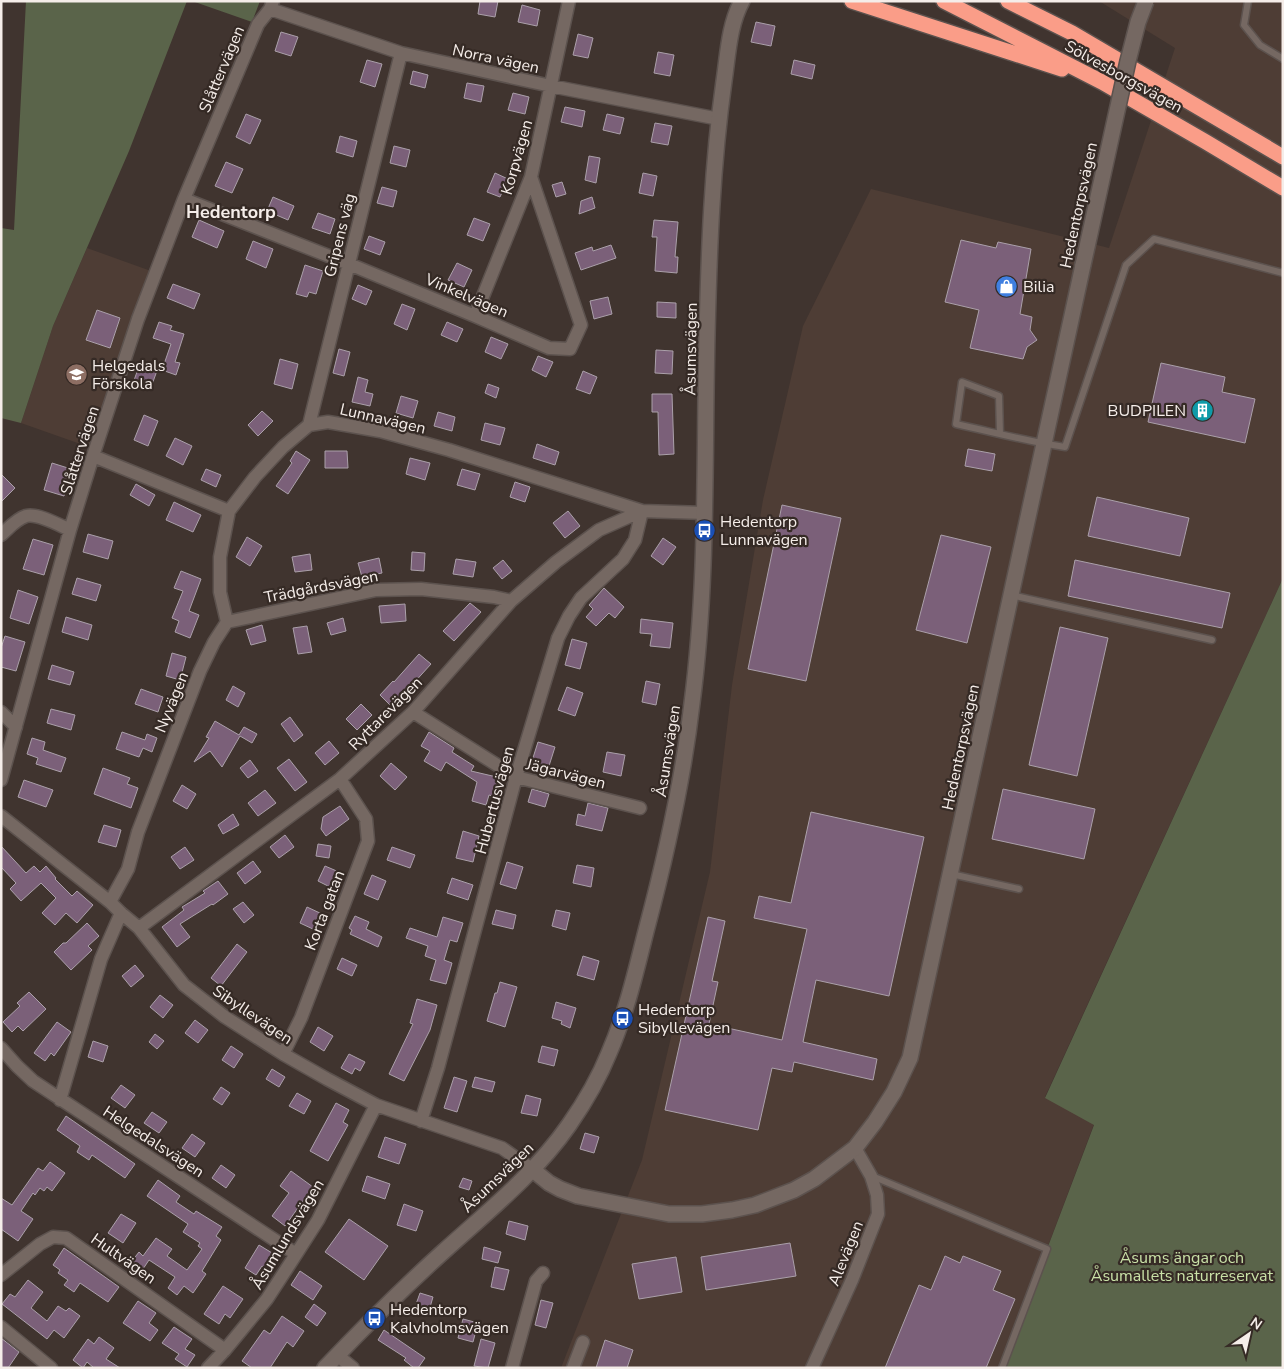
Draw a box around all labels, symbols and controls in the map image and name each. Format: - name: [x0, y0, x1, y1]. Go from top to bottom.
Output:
- street label: Slåttervägen: [194, 23, 250, 116]
- street label: Sölvesborgsvägen: [1060, 35, 1187, 118]
- street label: Norra vägen: [450, 39, 541, 79]
- street label: Korpvägen: [496, 117, 538, 197]
- street label: Hedentorpsvägen: [1055, 140, 1103, 270]
- street label: Gripens väg: [319, 191, 361, 279]
- district label: Hedentorp: [186, 200, 276, 224]
- street label: Vinkelvägen: [421, 268, 512, 323]
- shop icon: Bilia: [995, 274, 1019, 298]
- place label: Bilia: [1023, 276, 1054, 298]
- street label: Åsumsvägen: [679, 302, 703, 396]
- place label: Helgedals Förskola: [92, 355, 165, 395]
- school or university icon: Helgedals Förskola: [64, 362, 88, 386]
- street label: Lunnavägen: [338, 398, 428, 440]
- building icon: BUDPILEN: [1190, 398, 1214, 422]
- place label: BUDPILEN: [1108, 400, 1186, 422]
- street label: Slåttervägen: [55, 403, 105, 498]
- place label: Hedentorp Lunnavägen: [720, 511, 808, 551]
- bus stop icon: Hedentorp Lunnavägen: [692, 518, 716, 542]
- street label: Trädgårdsvägen: [262, 565, 380, 609]
- street label: Nyvägen: [150, 669, 194, 736]
- street label: Ryttarevägen: [344, 672, 427, 755]
- street label: Hedentorpsvägen: [937, 682, 985, 812]
- street label: Åsumsvägen: [650, 704, 686, 799]
- street label: Hubertusvägen: [470, 744, 520, 857]
- street label: Jägarvägen: [523, 753, 608, 794]
- street label: Korta gatan: [300, 867, 350, 954]
- street label: Sibyllevägen: [208, 980, 297, 1050]
- place label: Hedentorp Sibyllevägen: [638, 999, 730, 1039]
- bus stop icon: Hedentorp Sibyllevägen: [610, 1006, 634, 1030]
- street label: Helgedalsvägen: [98, 1101, 208, 1183]
- street label: Åsumsvägen: [457, 1137, 539, 1218]
- street label: Åsumlundsvägen: [246, 1175, 330, 1294]
- street label: Alevägen: [823, 1218, 869, 1289]
- street label: Hultvägen: [86, 1228, 160, 1289]
- park label: Åsums ängar och Åsumallets naturreservat: [1091, 1247, 1274, 1287]
- place label: Hedentorp Kalvholmsvägen: [390, 1299, 509, 1339]
- bus stop icon: Hedentorp Kalvholmsvägen: [362, 1306, 386, 1330]
- north arrow: [1224, 1309, 1274, 1359]
- text: N: [1246, 1313, 1266, 1334]

